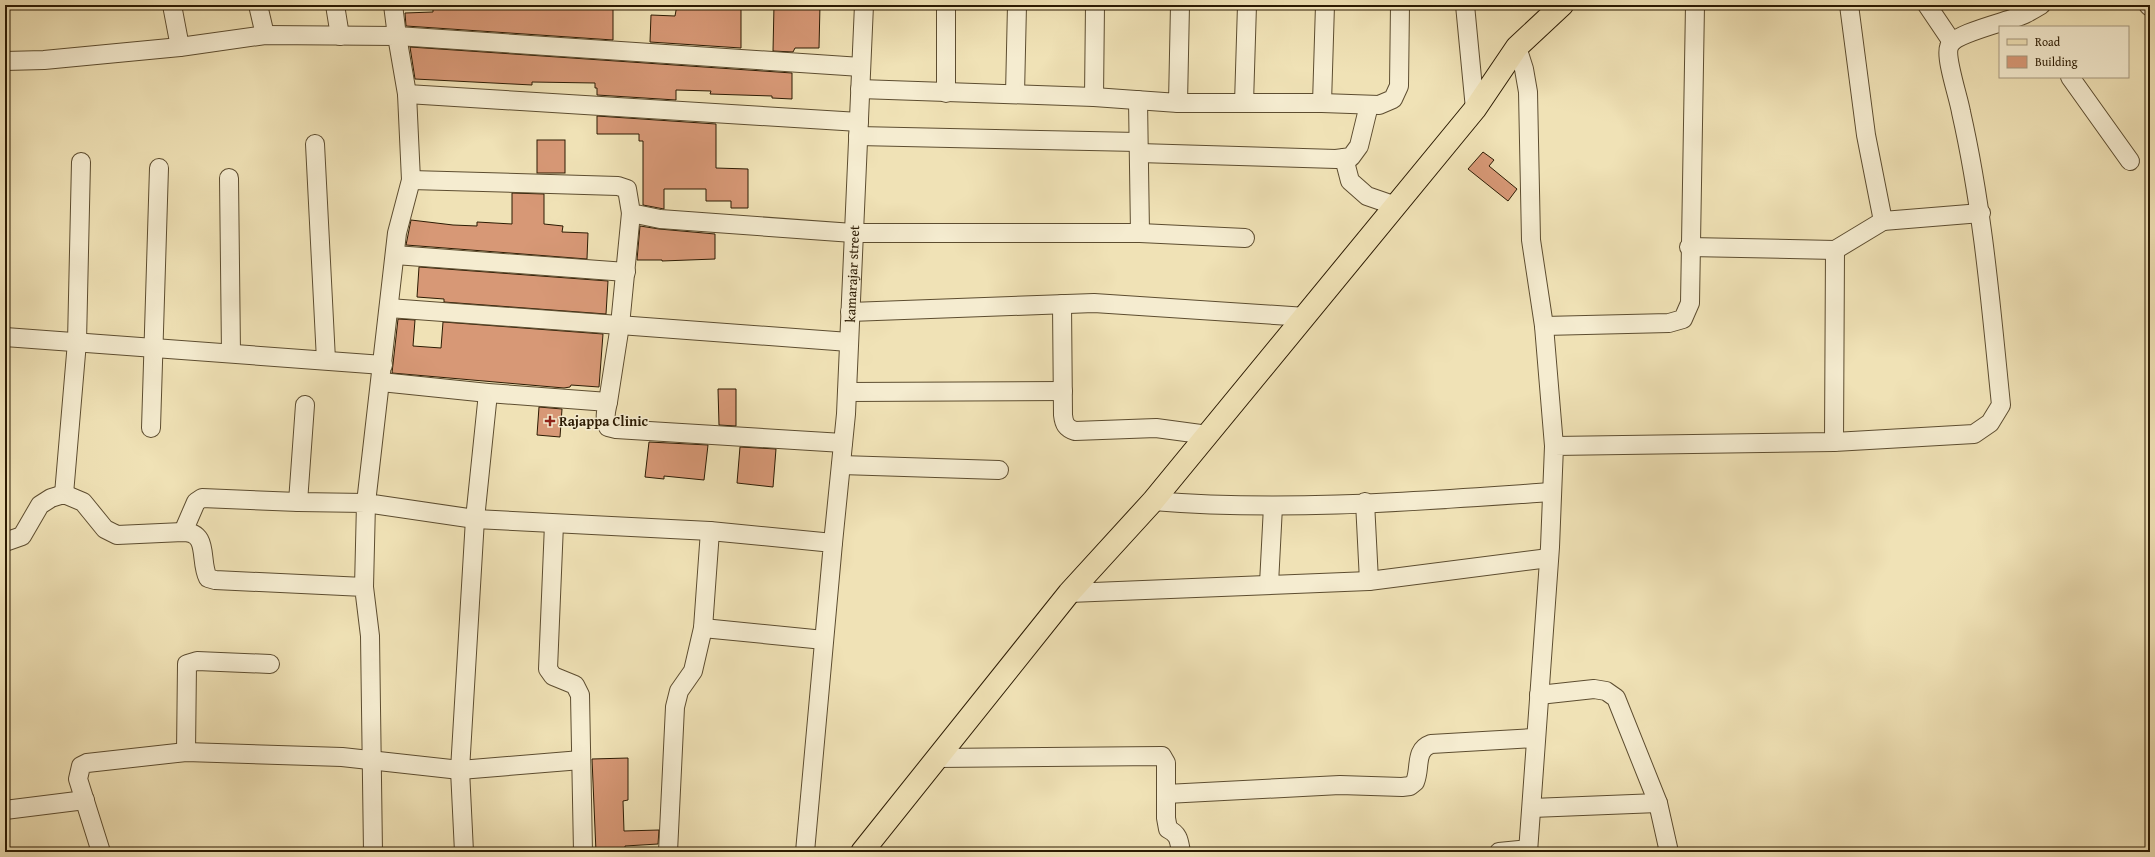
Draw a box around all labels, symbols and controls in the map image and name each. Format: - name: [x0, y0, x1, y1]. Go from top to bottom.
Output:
- legend: [1999, 26, 2129, 78]
- text: Road: [2035, 33, 2061, 50]
- text: Building: [2035, 53, 2078, 70]
- street label: kamarajar street: [840, 225, 864, 323]
- place label: Rajappa Clinic: [559, 411, 649, 431]
- marker: Rajappa Clinic: [544, 415, 556, 427]

